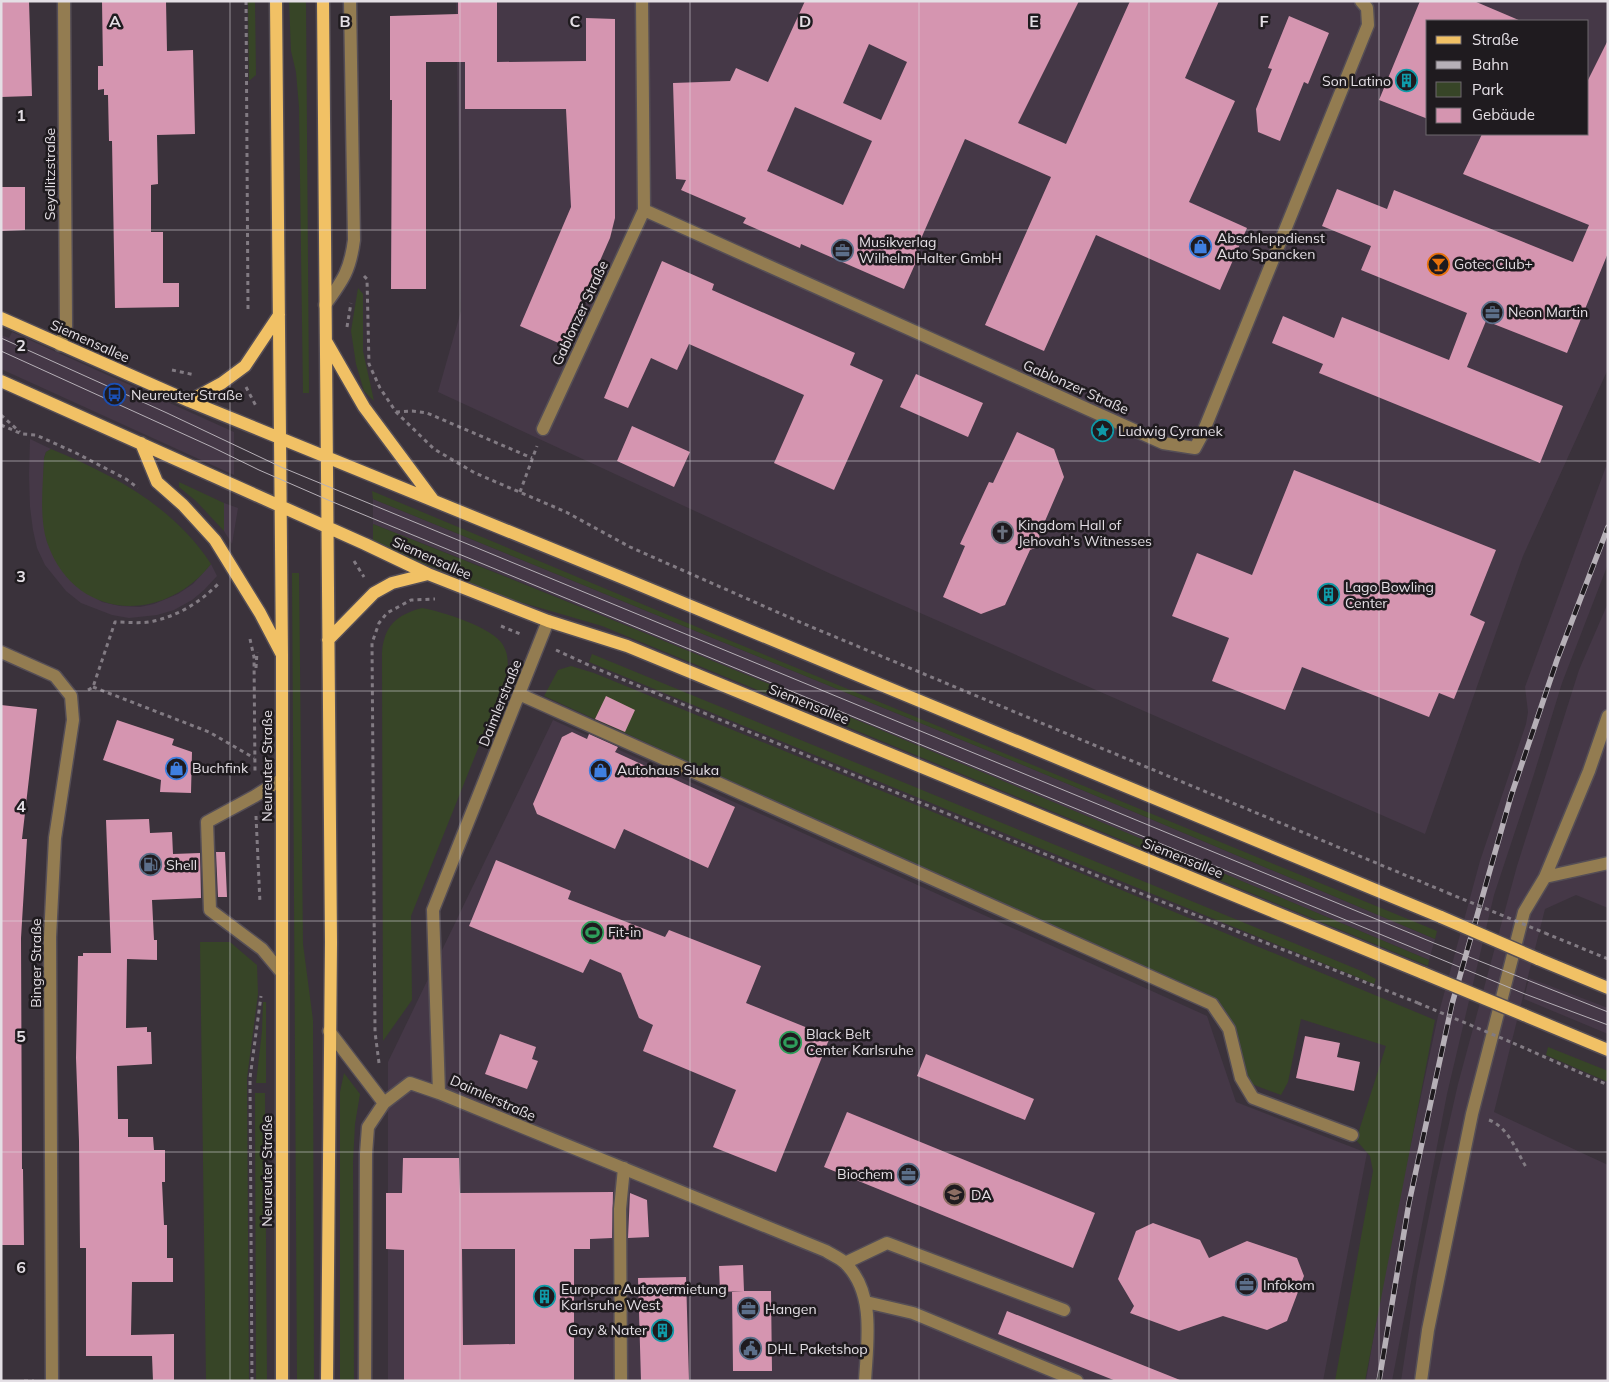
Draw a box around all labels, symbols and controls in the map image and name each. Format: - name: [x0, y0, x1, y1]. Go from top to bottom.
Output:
- text: A: [109, 11, 121, 31]
- text: B: [339, 11, 351, 31]
- text: C: [570, 11, 581, 31]
- text: D: [799, 11, 811, 31]
- text: E: [1029, 11, 1039, 31]
- text: F: [1259, 11, 1269, 31]
- legend: [1426, 20, 1589, 135]
- text: Straße: [1472, 30, 1519, 49]
- text: Bahn: [1472, 55, 1509, 74]
- building icon: Son Latino: [1395, 69, 1419, 93]
- place label: Son Latino: [1322, 72, 1391, 90]
- text: Park: [1472, 80, 1504, 99]
- text: 1: [16, 105, 26, 125]
- text: Gebäude: [1472, 105, 1535, 124]
- street label: Seydlitzstraße: [41, 128, 59, 220]
- place label: Abschleppdienst Auto Spancken: [1217, 229, 1325, 263]
- place label: Musikverlag Wilhelm Halter GmbH: [859, 233, 1002, 267]
- shop icon: Abschleppdienst Auto Spancken: [1189, 234, 1213, 258]
- office icon: Musikverlag Wilhelm Halter GmbH: [831, 238, 855, 262]
- bar icon: Gotec Club+: [1426, 252, 1450, 276]
- place label: Gotec Club+: [1454, 255, 1533, 273]
- street label: Gablonzer Straße: [548, 258, 612, 368]
- office icon: Neon Martin: [1480, 300, 1504, 324]
- place label: Neon Martin: [1508, 303, 1588, 321]
- street label: Siemensallee: [47, 315, 133, 367]
- text: 2: [16, 335, 26, 355]
- street label: Gablonzer Straße: [1020, 356, 1132, 418]
- bus stop icon: Neureuter Straße: [103, 383, 127, 407]
- place label: Neureuter Straße: [131, 386, 243, 404]
- place icon: Ludwig Cyranek: [1090, 419, 1114, 443]
- place label: Ludwig Cyranek: [1118, 422, 1223, 440]
- place label: Kingdom Hall of Jehovah's Witnesses: [1018, 516, 1152, 550]
- church icon: Kingdom Hall of Jehovah's Witnesses: [990, 521, 1014, 545]
- street label: Siemensallee: [389, 532, 475, 584]
- text: 3: [16, 566, 26, 586]
- place label: Lago Bowling Center: [1345, 578, 1434, 612]
- building icon: Lago Bowling Center: [1317, 583, 1341, 607]
- street label: Daimlerstraße: [474, 657, 526, 749]
- street label: Siemensallee: [766, 680, 852, 728]
- street label: Neureuter Straße: [258, 710, 276, 822]
- shop icon: Buchfink: [164, 756, 188, 780]
- shop icon: Autohaus Sluka: [589, 758, 613, 782]
- place label: Buchfink: [192, 759, 249, 777]
- place label: Autohaus Sluka: [617, 761, 719, 779]
- text: 4: [16, 796, 26, 816]
- street label: Siemensallee: [1140, 834, 1226, 882]
- fuel station icon: Shell: [138, 853, 162, 877]
- place label: Shell: [166, 856, 197, 874]
- street label: Binger Straße: [27, 918, 45, 1008]
- sports icon: Fit-in: [580, 920, 604, 944]
- place label: Fit-in: [608, 923, 641, 941]
- place label: Black Belt Center Karlsruhe: [806, 1025, 914, 1059]
- text: 5: [16, 1026, 26, 1046]
- sports icon: Black Belt Center Karlsruhe: [778, 1030, 802, 1054]
- street label: Daimlerstraße: [447, 1071, 539, 1125]
- street label: Neureuter Straße: [258, 1115, 276, 1227]
- office icon: Biochem: [897, 1162, 921, 1186]
- place label: Biochem: [837, 1165, 893, 1183]
- school or university icon: DA: [943, 1183, 967, 1207]
- place label: DA: [971, 1186, 992, 1204]
- text: 6: [16, 1257, 26, 1277]
- office icon: Infokom: [1235, 1273, 1259, 1297]
- place label: Infokom: [1263, 1276, 1315, 1294]
- place label: Europcar Autovermietung Karlsruhe West: [561, 1280, 727, 1314]
- building icon: Europcar Autovermietung Karlsruhe West: [533, 1285, 557, 1309]
- office icon: Hangen: [737, 1297, 761, 1321]
- place label: Hangen: [765, 1300, 817, 1318]
- building icon: Gay & Nater: [651, 1318, 675, 1342]
- place label: Gay & Nater: [568, 1321, 648, 1339]
- public building icon: DHL Paketshop: [739, 1337, 763, 1361]
- place label: DHL Paketshop: [767, 1340, 868, 1358]

